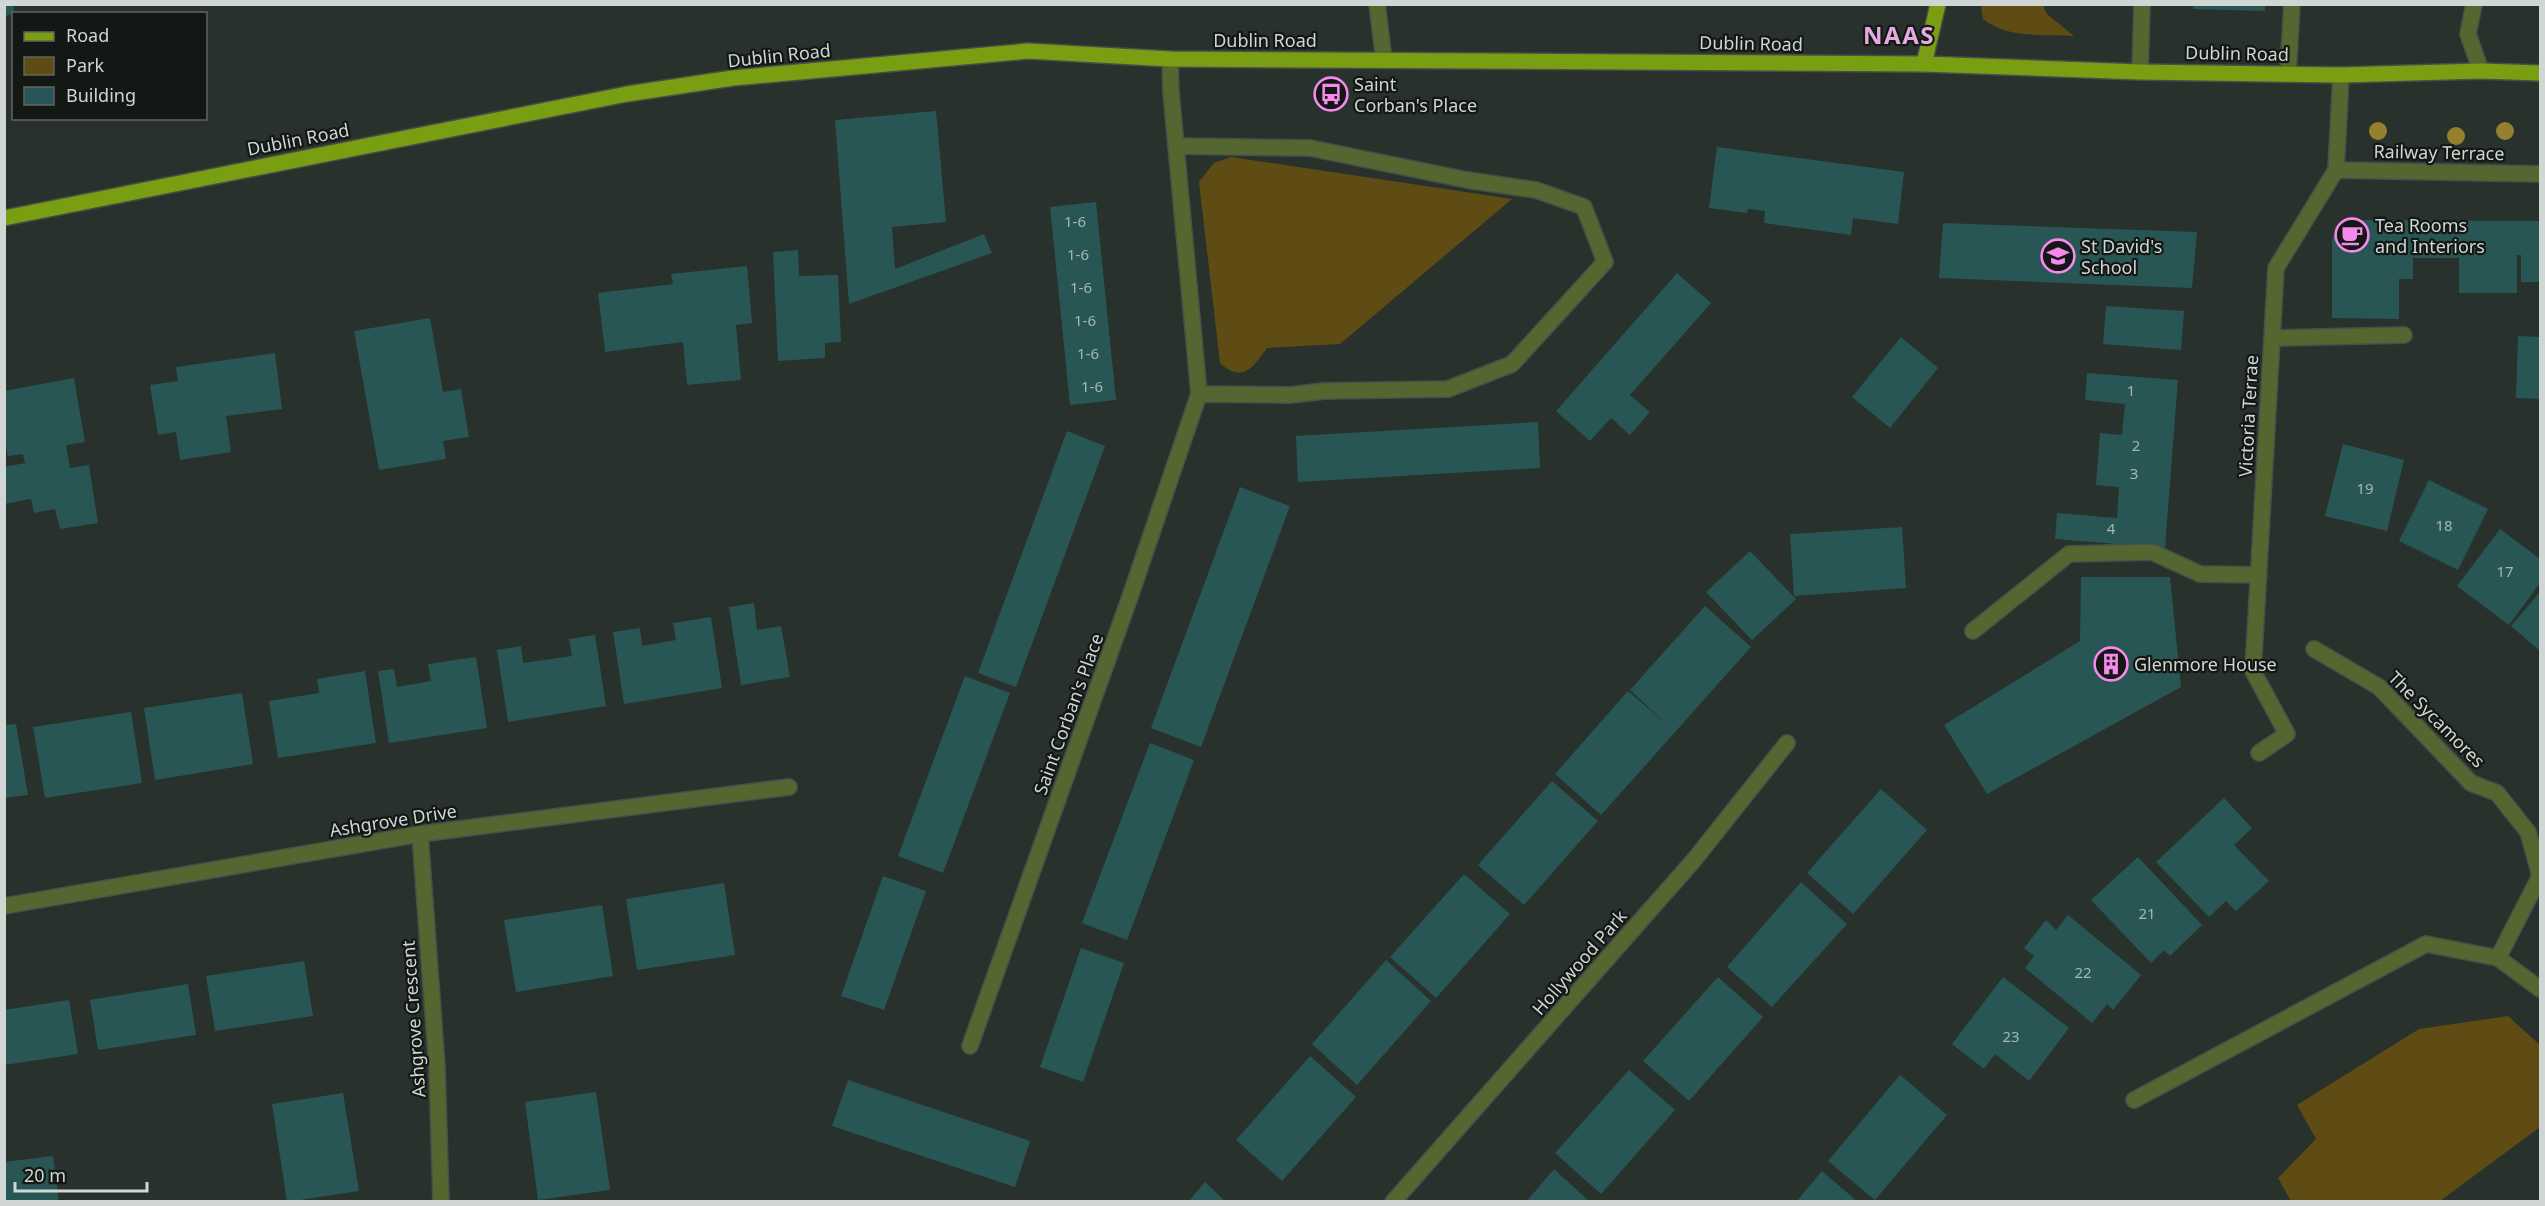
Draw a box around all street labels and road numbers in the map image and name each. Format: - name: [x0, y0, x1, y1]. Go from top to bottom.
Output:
- street label: Dublin Road: [1213, 28, 1317, 52]
- street label: Dublin Road: [1699, 30, 1803, 56]
- street label: Dublin Road: [726, 38, 832, 72]
- street label: Dublin Road: [2185, 40, 2289, 66]
- street label: Dublin Road: [245, 117, 351, 161]
- street label: Railway Terrace: [2373, 139, 2505, 165]
- street label: Victoria Terrae: [2233, 354, 2263, 478]
- street label: Saint Corban's Place: [1028, 630, 1108, 798]
- street label: The Sycamores: [2383, 665, 2491, 773]
- street label: Ashgrove Drive: [328, 798, 458, 842]
- street label: Hollywood Park: [1527, 904, 1632, 1020]
- street label: Ashgrove Crescent: [396, 939, 430, 1098]

